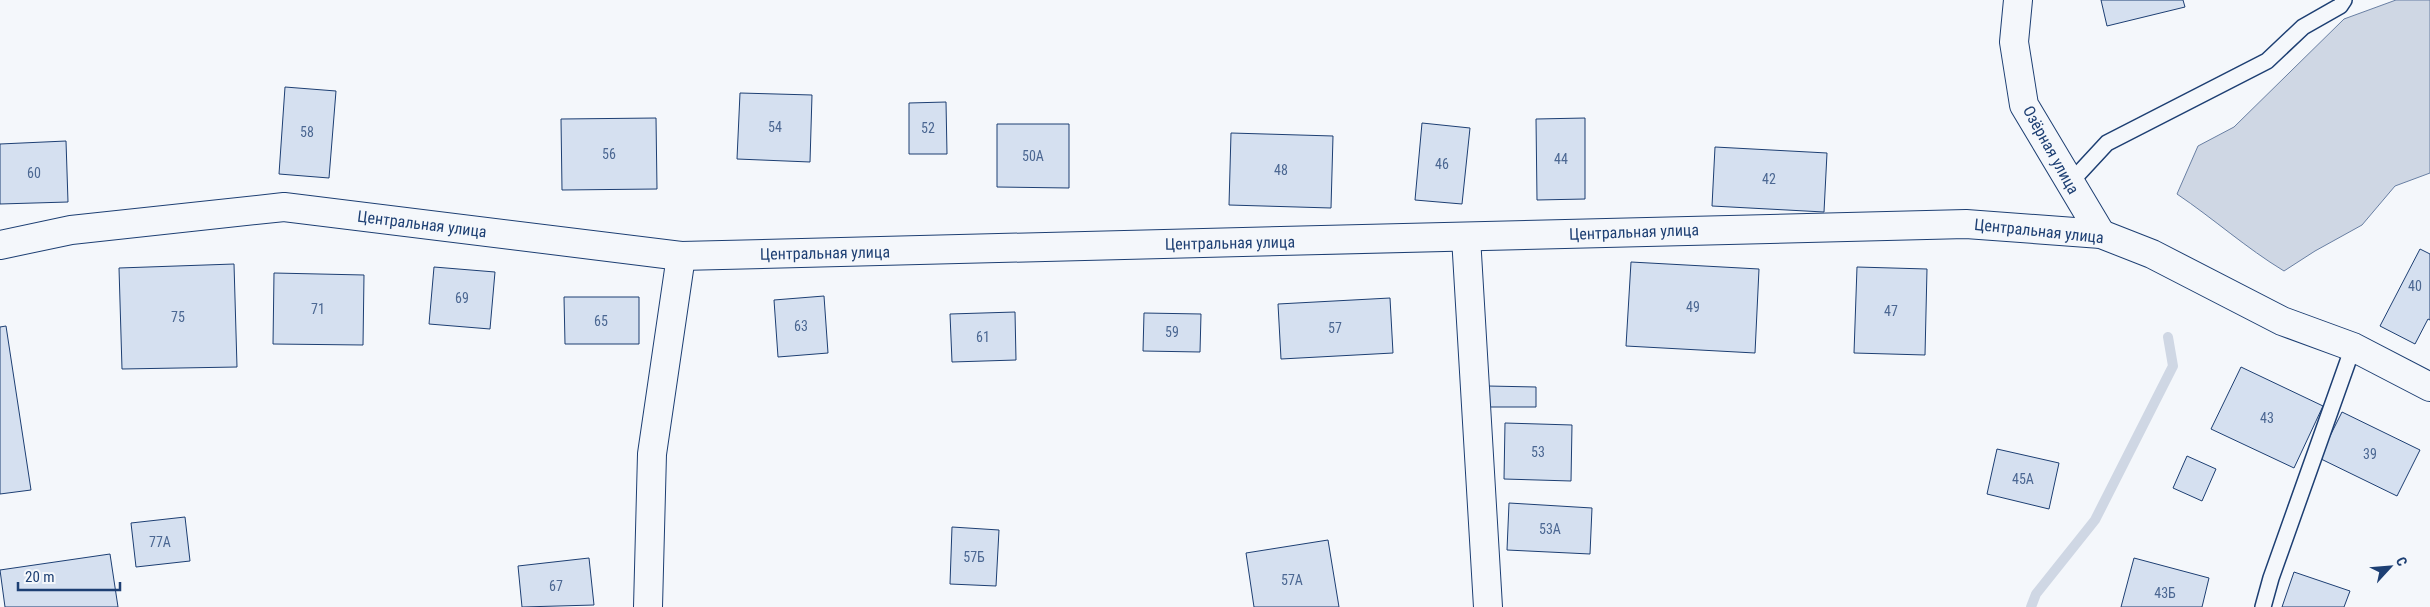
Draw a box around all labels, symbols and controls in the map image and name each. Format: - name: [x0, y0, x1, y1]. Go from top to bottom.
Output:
- street label: Озёрная улица: [2019, 103, 2083, 197]
- house number: 54: [768, 119, 782, 135]
- house number: 52: [921, 120, 935, 136]
- house number: 58: [300, 124, 314, 140]
- house number: 56: [602, 146, 616, 162]
- house number: 50А: [1022, 148, 1044, 164]
- house number: 44: [1554, 151, 1568, 167]
- house number: 46: [1435, 156, 1449, 172]
- house number: 48: [1274, 162, 1288, 178]
- house number: 60: [27, 165, 41, 181]
- house number: 42: [1762, 171, 1776, 187]
- street label: Центральная улица: [356, 207, 488, 241]
- street label: Центральная улица: [1973, 215, 2105, 247]
- street label: Центральная улица: [1569, 220, 1699, 244]
- street label: Центральная улица: [1165, 232, 1295, 254]
- street label: Центральная улица: [760, 242, 890, 264]
- house number: 40: [2408, 278, 2422, 294]
- house number: 69: [455, 290, 469, 306]
- house number: 49: [1686, 299, 1700, 315]
- house number: 71: [311, 301, 325, 317]
- house number: 47: [1884, 303, 1898, 319]
- house number: 75: [171, 309, 185, 325]
- house number: 65: [594, 313, 608, 329]
- house number: 63: [794, 318, 808, 334]
- house number: 57: [1328, 320, 1342, 336]
- house number: 59: [1165, 324, 1179, 340]
- house number: 61: [976, 329, 990, 345]
- house number: 43: [2260, 410, 2274, 426]
- house number: 53: [1531, 444, 1545, 460]
- house number: 39: [2363, 446, 2377, 462]
- house number: 45А: [2012, 471, 2034, 487]
- house number: 53А: [1539, 521, 1561, 537]
- house number: 77А: [149, 534, 171, 550]
- north arrow: [2365, 542, 2415, 592]
- house number: 57Б: [963, 549, 985, 565]
- text: С: [2393, 554, 2411, 568]
- scale bar: [18, 560, 120, 592]
- text: 20 m: [25, 568, 55, 586]
- house number: 57А: [1281, 572, 1303, 588]
- house number: 67: [549, 578, 563, 594]
- house number: 43Б: [2154, 585, 2176, 601]

